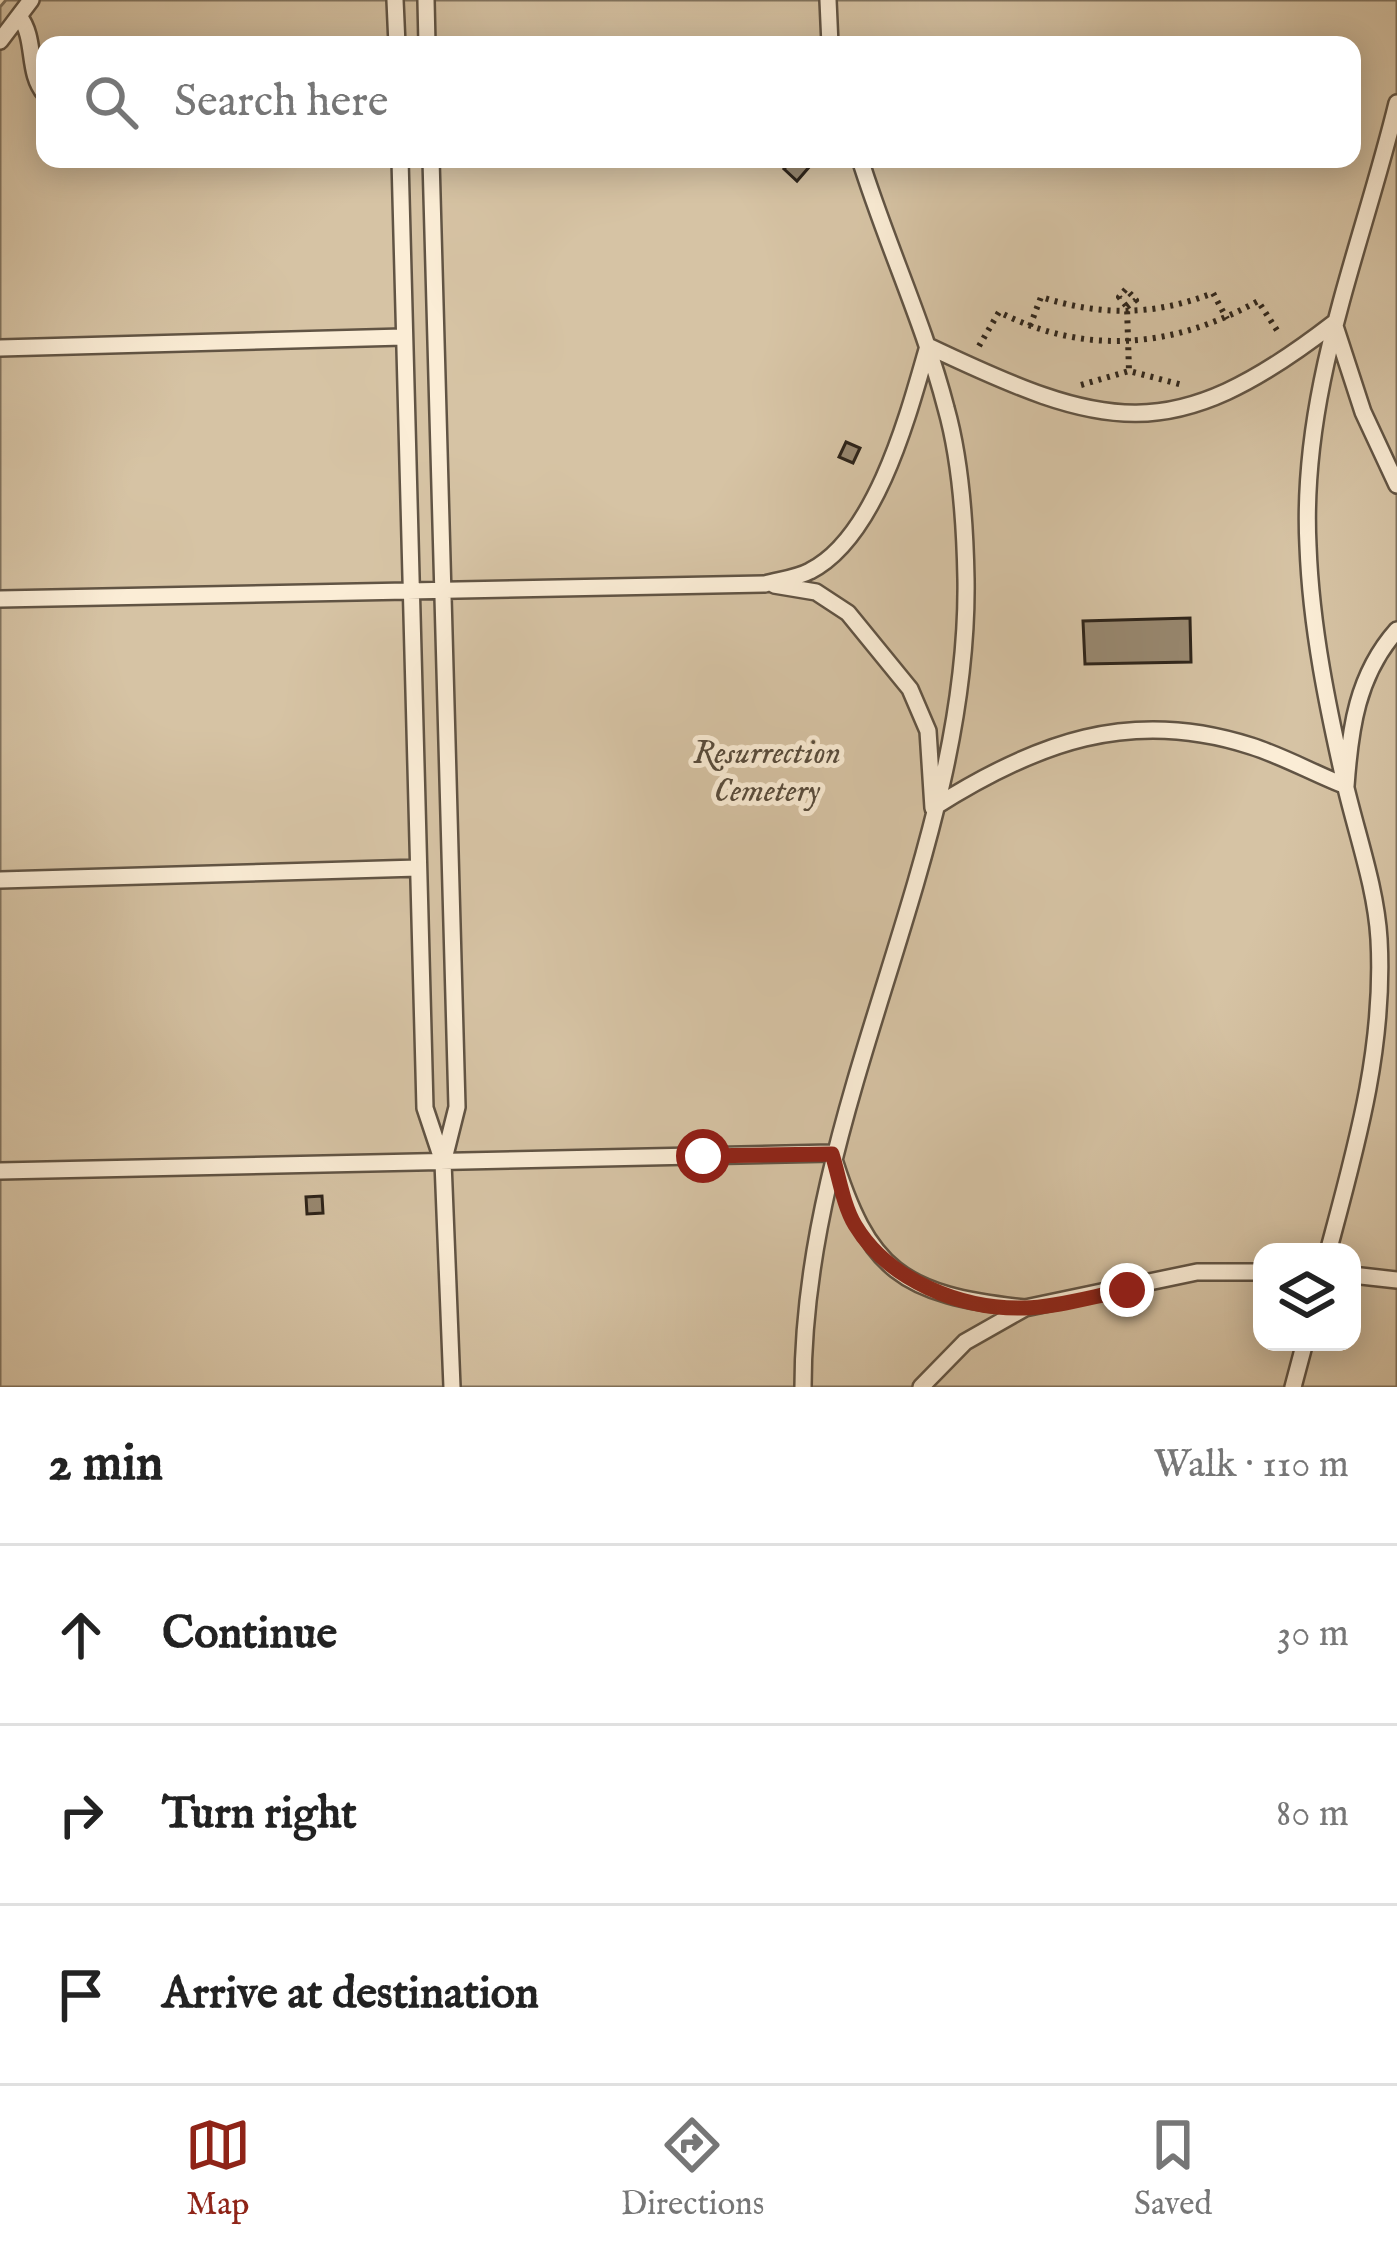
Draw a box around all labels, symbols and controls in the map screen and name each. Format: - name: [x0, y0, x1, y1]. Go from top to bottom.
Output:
- search box: [36, 36, 1361, 168]
- icon: search: [78, 69, 144, 135]
- text: Search here: [174, 74, 388, 131]
- park label: Resurrection Cemetery: [693, 733, 841, 813]
- route start: [676, 1129, 730, 1183]
- map controls: [1253, 1243, 1361, 1351]
- button: layers: [1253, 1243, 1361, 1351]
- route end: [1100, 1263, 1154, 1317]
- text: 2 min: [48, 1433, 163, 1498]
- text: Walk · 110 m: [1154, 1441, 1349, 1490]
- icon: ahead: [48, 1602, 114, 1668]
- text: Continue: [162, 1606, 337, 1663]
- text: 30 m: [1277, 1610, 1349, 1659]
- icon: right: [48, 1782, 114, 1848]
- text: Turn right: [162, 1786, 357, 1843]
- text: 80 m: [1276, 1790, 1349, 1839]
- icon: arrive: [48, 1962, 114, 2028]
- text: Arrive at destination: [162, 1966, 539, 2023]
- tab: Map: [185, 2112, 251, 2226]
- tab: Directions: [621, 2112, 764, 2226]
- tab: Saved: [1134, 2112, 1212, 2226]

